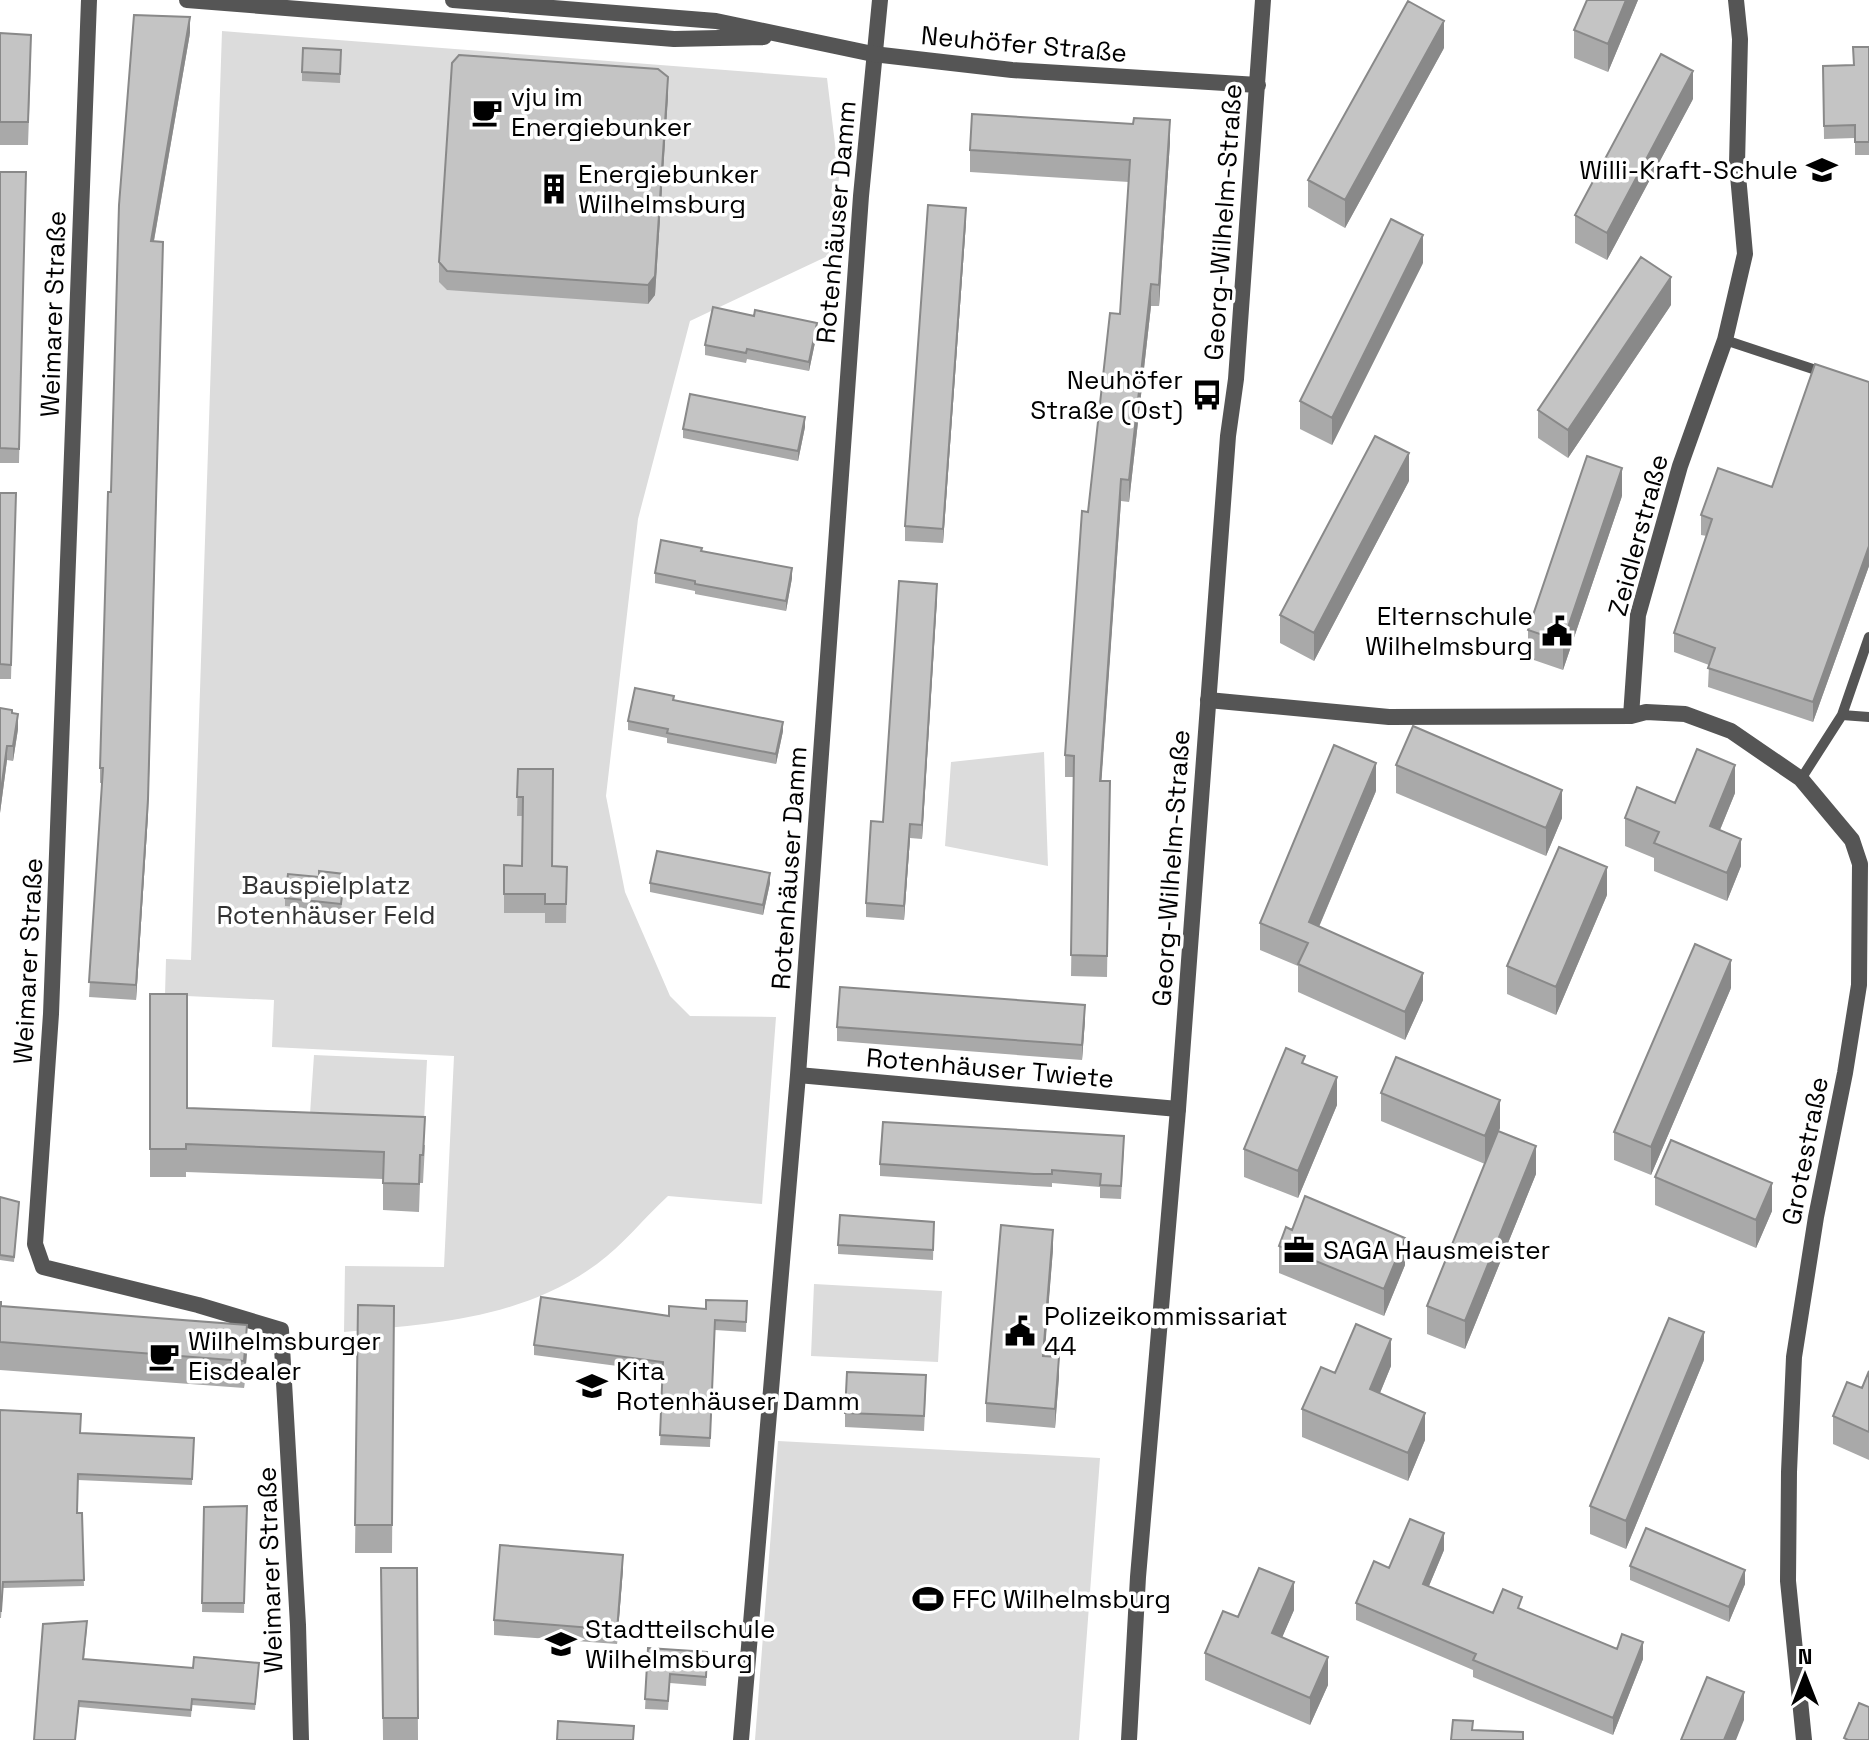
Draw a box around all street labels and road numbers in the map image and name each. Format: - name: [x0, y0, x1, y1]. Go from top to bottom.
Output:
- street label: Neuhöfer Straße: [920, 18, 1128, 70]
- street label: Georg-Wilhelm-Straße: [1196, 82, 1250, 362]
- street label: Rotenhäuser Damm: [808, 99, 864, 345]
- street label: Weimarer Straße: [32, 210, 74, 418]
- street label: Zeidlerstraße: [1600, 451, 1676, 619]
- street label: Georg-Wilhelm-Straße: [1144, 728, 1198, 1008]
- street label: Rotenhäuser Damm: [764, 745, 814, 991]
- street label: Weimarer Straße: [6, 857, 50, 1065]
- street label: Rotenhäuser Twiete: [865, 1040, 1115, 1096]
- street label: Grotestraße: [1774, 1074, 1836, 1228]
- street label: Weimarer Straße: [249, 1466, 291, 1674]

